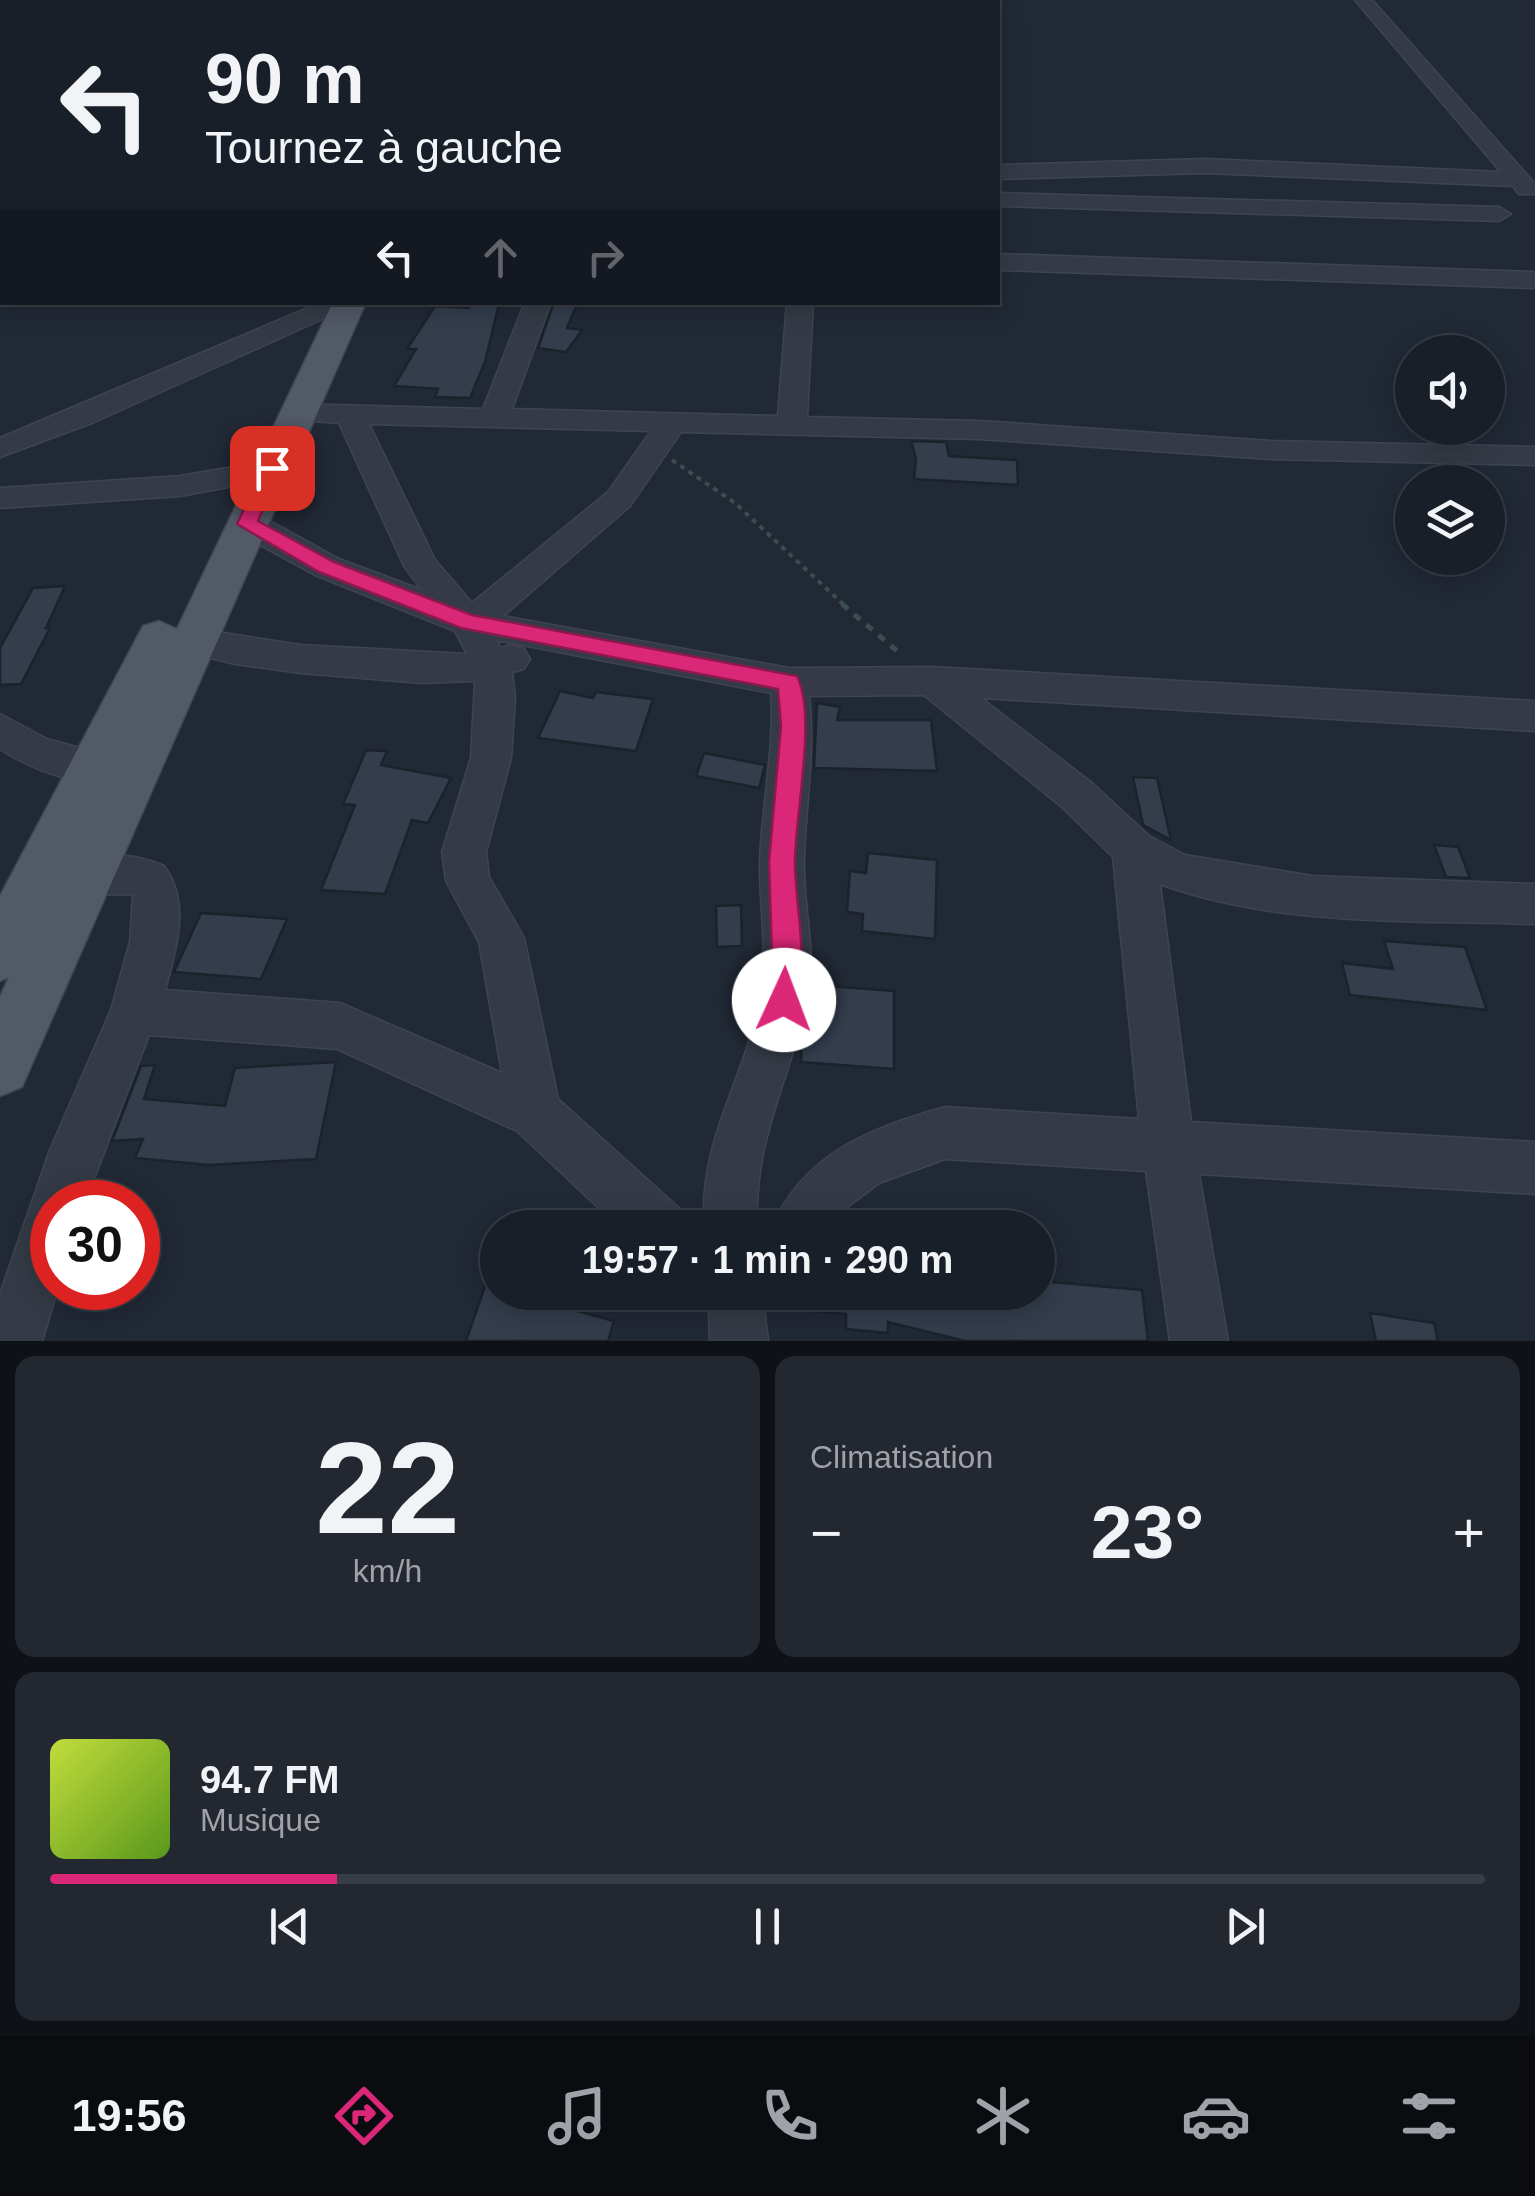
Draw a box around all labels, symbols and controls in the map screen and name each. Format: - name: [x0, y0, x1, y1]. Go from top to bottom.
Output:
- icon: left: [40, 40, 170, 170]
- text: 90 m: [205, 40, 365, 118]
- text: Tournez à gauche: [205, 122, 563, 173]
- icon: left: [368, 230, 423, 285]
- icon: ahead: [473, 230, 528, 285]
- icon: right: [578, 230, 633, 285]
- map controls: [1395, 335, 1505, 575]
- button: sound: [1395, 335, 1505, 445]
- pin: [230, 426, 315, 511]
- icon: arrive: [245, 441, 300, 496]
- button: layers: [1395, 465, 1505, 575]
- position arrow: [732, 948, 836, 1052]
- speed limit sign: 30: [30, 1180, 160, 1310]
- text: 19:57 · 1 min · 290 m: [582, 1239, 953, 1281]
- text: 22: [315, 1415, 460, 1561]
- text: Climatisation: [810, 1439, 993, 1475]
- text: 23°: [1091, 1490, 1204, 1574]
- text: −: [810, 1502, 842, 1564]
- text: +: [1453, 1502, 1485, 1564]
- text: km/h: [353, 1553, 422, 1589]
- text: 94.7 FM: [200, 1759, 339, 1801]
- text: Musique: [200, 1802, 321, 1838]
- icon: previous: [262, 1899, 317, 1954]
- icon: pause: [740, 1899, 795, 1954]
- icon: next: [1218, 1899, 1273, 1954]
- icon: directions: [329, 2081, 399, 2151]
- icon: music: [542, 2081, 612, 2151]
- icon: phone: [755, 2081, 825, 2151]
- icon: climate: [968, 2081, 1038, 2151]
- icon: car: [1181, 2081, 1251, 2151]
- icon: filters: [1394, 2081, 1464, 2151]
- text: 19:56: [71, 2090, 187, 2141]

